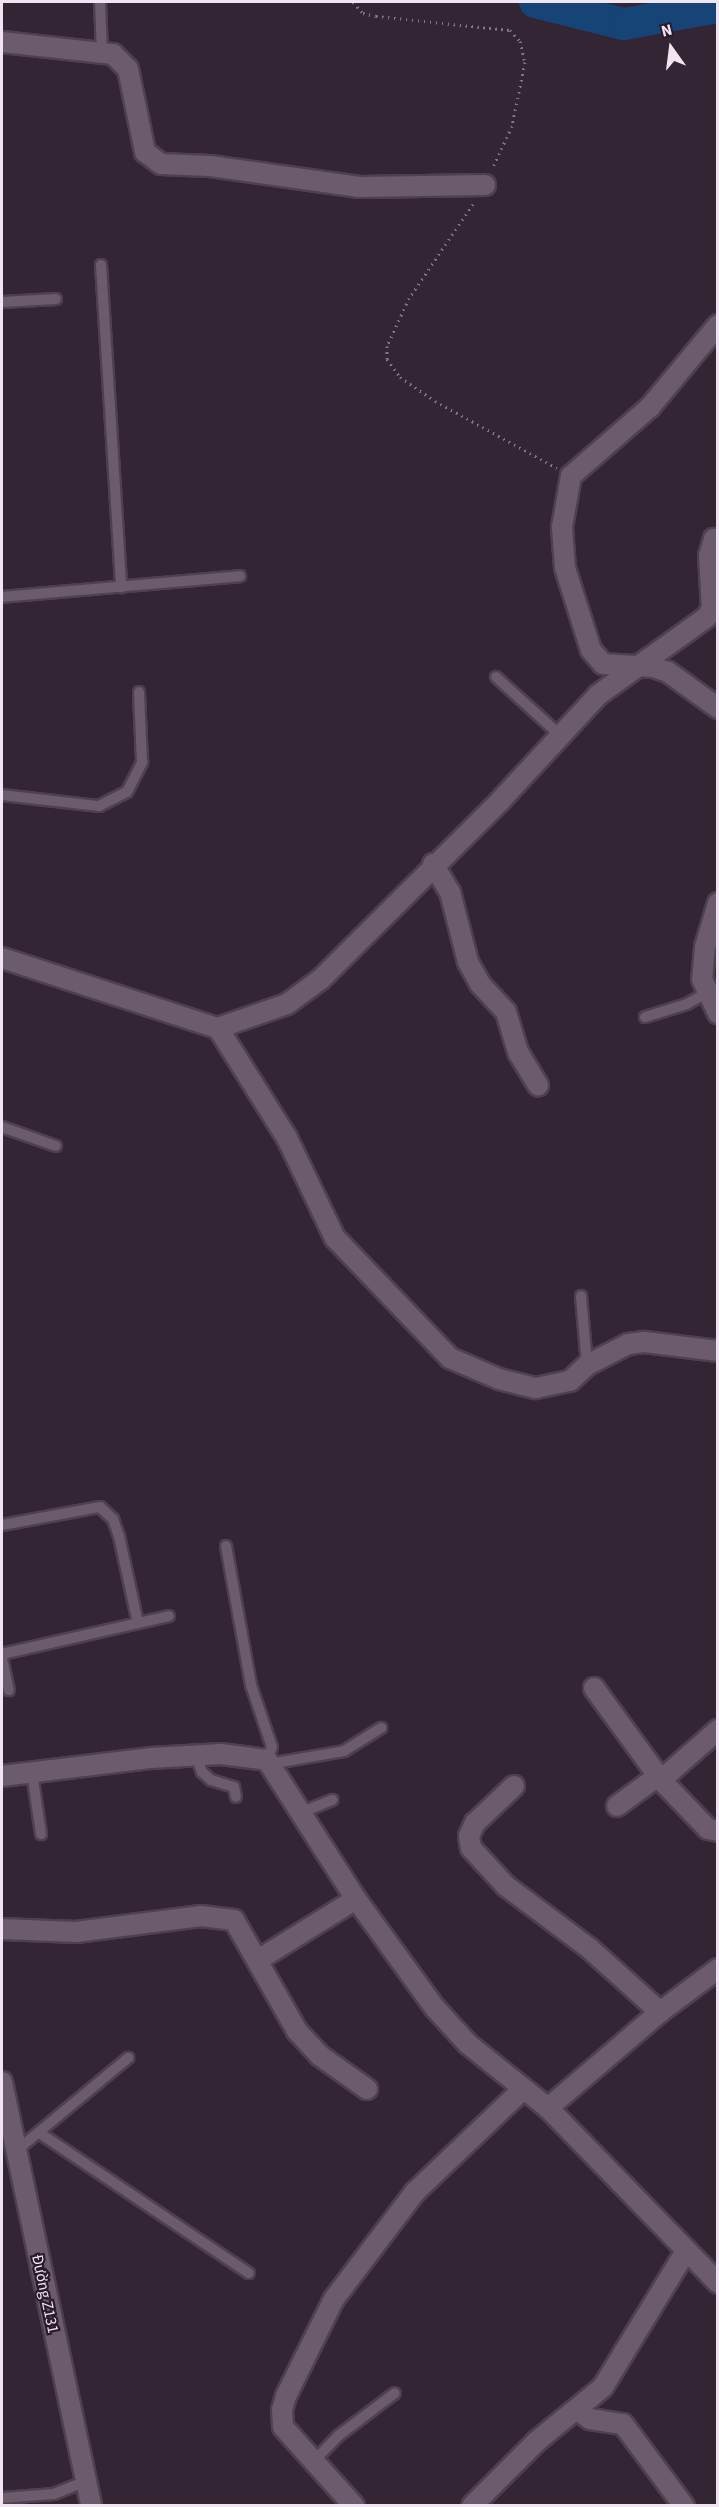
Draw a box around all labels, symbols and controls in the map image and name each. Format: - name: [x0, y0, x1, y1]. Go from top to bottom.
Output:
- north arrow: [641, 18, 701, 78]
- text: N: [659, 19, 674, 42]
- street label: Đường Z131: [27, 2253, 63, 2335]

